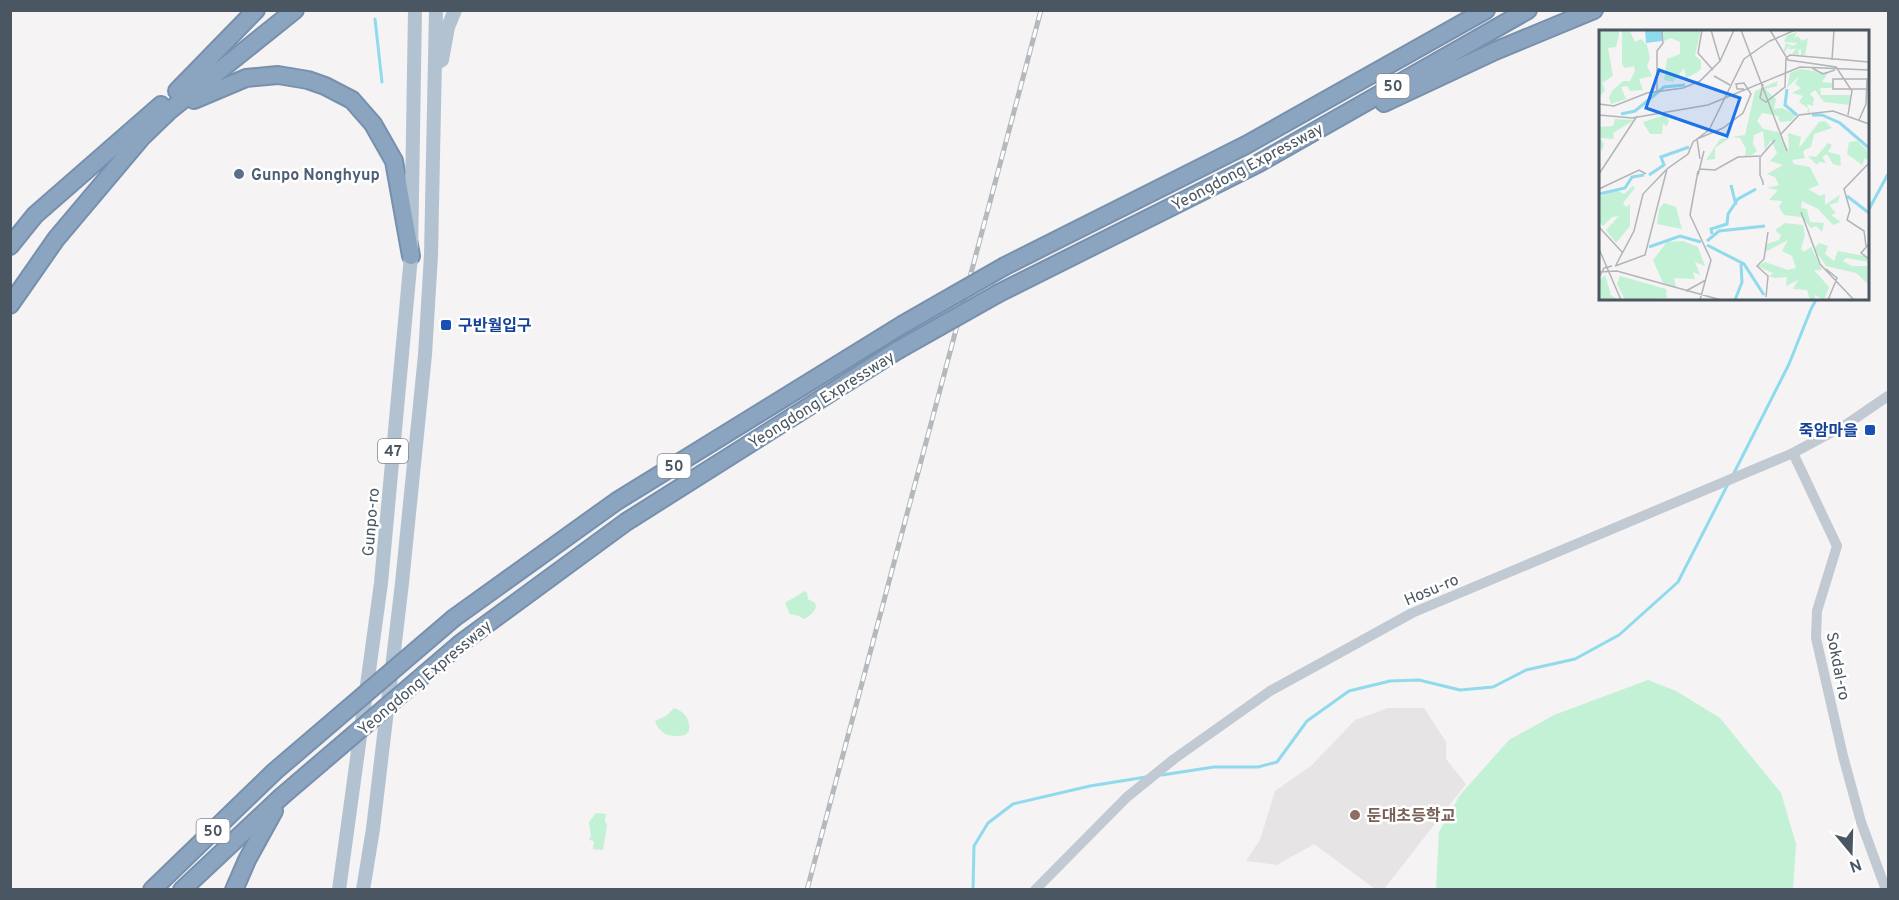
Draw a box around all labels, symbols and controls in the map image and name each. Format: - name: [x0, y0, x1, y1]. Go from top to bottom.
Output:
- inset map: [1599, 30, 1869, 300]
- road number: 50: [1376, 74, 1410, 98]
- street label: Yeongdong Expressway: [1169, 119, 1327, 216]
- place label: Gunpo Nonghyup: [251, 166, 380, 186]
- marker: Gunpo Nonghyup: [232, 167, 246, 181]
- place label: 구반월입구: [458, 317, 532, 337]
- marker: 구반월입구: [439, 318, 453, 332]
- street label: Yeongdong Expressway: [745, 348, 899, 454]
- place label: 죽암마을: [1799, 422, 1858, 442]
- marker: 죽암마을: [1863, 423, 1877, 437]
- road number: 47: [378, 439, 408, 463]
- road number: 50: [658, 454, 690, 478]
- street label: Gunpo-ro: [359, 487, 385, 557]
- street label: Hosu-ro: [1401, 570, 1462, 611]
- street label: Yeongdong Expressway: [354, 617, 496, 740]
- street label: Sokdal-ro: [1821, 631, 1853, 702]
- place label: 둔대초등학교: [1367, 806, 1456, 827]
- marker: 둔대초등학교: [1348, 808, 1362, 822]
- road number: 50: [196, 819, 230, 843]
- north arrow: [1821, 822, 1881, 882]
- text: N: [1847, 853, 1864, 876]

